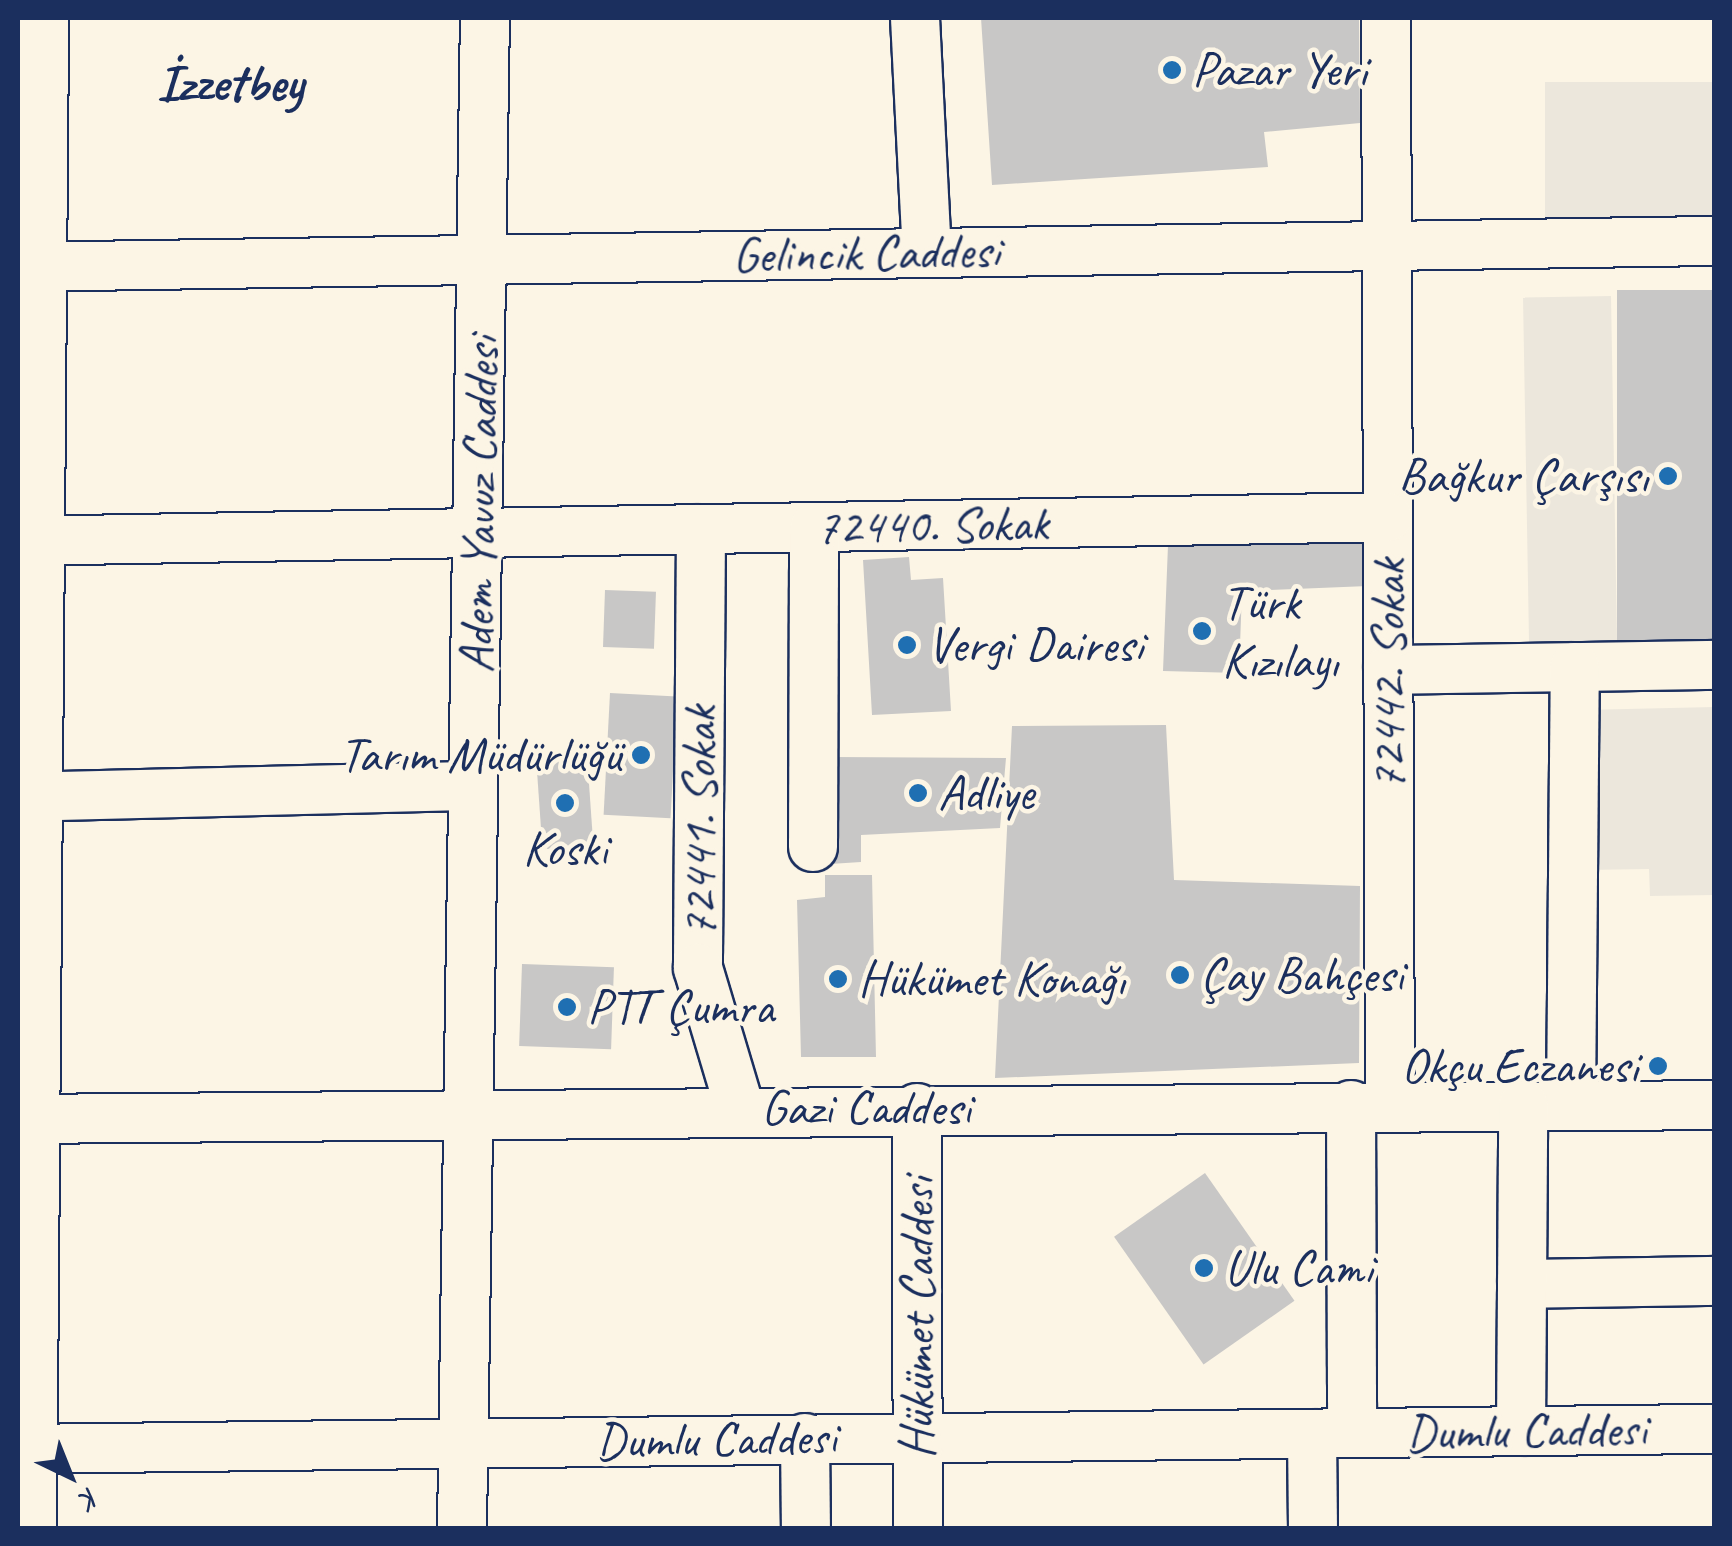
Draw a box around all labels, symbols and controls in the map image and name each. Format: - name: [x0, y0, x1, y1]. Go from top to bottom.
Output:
- place label: Pazar Yeri: [1192, 40, 1367, 100]
- district label: İzzetbey: [157, 53, 303, 115]
- marker: Pazar Yeri: [1161, 59, 1183, 81]
- street label: Gelincik Caddesi: [732, 221, 1000, 285]
- street label: Adem Yavuz Caddesi: [446, 336, 512, 674]
- place label: Bağkur Çarşısı: [1398, 446, 1648, 506]
- marker: Bağkur Çarşısı: [1657, 465, 1679, 487]
- street label: 72440. Sokak: [815, 493, 1049, 557]
- street label: 72442. Sokak: [1358, 559, 1418, 791]
- place label: Türk Kızılayı: [1222, 572, 1338, 690]
- place label: Vergi Dairesi: [927, 615, 1144, 675]
- marker: Türk Kızılayı: [1191, 620, 1213, 642]
- marker: Vergi Dairesi: [896, 634, 918, 656]
- street label: 72441. Sokak: [669, 706, 729, 938]
- place label: Tarım Müdürlüğü: [339, 725, 621, 785]
- marker: Tarım Müdürlüğü: [630, 744, 652, 766]
- place label: Adliye: [938, 763, 1034, 823]
- marker: Adliye: [907, 782, 929, 804]
- marker: Koski: [554, 792, 576, 814]
- place label: Koski: [523, 819, 607, 879]
- place label: Çay Bahçesi: [1200, 945, 1406, 1005]
- place label: Hükümet Konağı: [858, 949, 1124, 1009]
- marker: Çay Bahçesi: [1169, 964, 1191, 986]
- marker: Hükümet Konağı: [827, 968, 849, 990]
- place label: PTT Çumra: [587, 977, 774, 1037]
- marker: PTT Çumra: [556, 996, 578, 1018]
- place label: Okçu Eczanesi: [1399, 1036, 1638, 1096]
- marker: Okçu Eczanesi: [1647, 1055, 1669, 1077]
- street label: Gazi Caddesi: [761, 1078, 971, 1138]
- street label: Hükümet Caddesi: [887, 1176, 947, 1460]
- place label: Ulu Cami: [1224, 1238, 1371, 1298]
- marker: Ulu Cami: [1193, 1257, 1215, 1279]
- street label: Dumlu Caddesi: [1405, 1399, 1647, 1463]
- street label: Dumlu Caddesi: [595, 1407, 837, 1471]
- north arrow: [20, 1426, 120, 1526]
- text: K: [74, 1481, 108, 1516]

